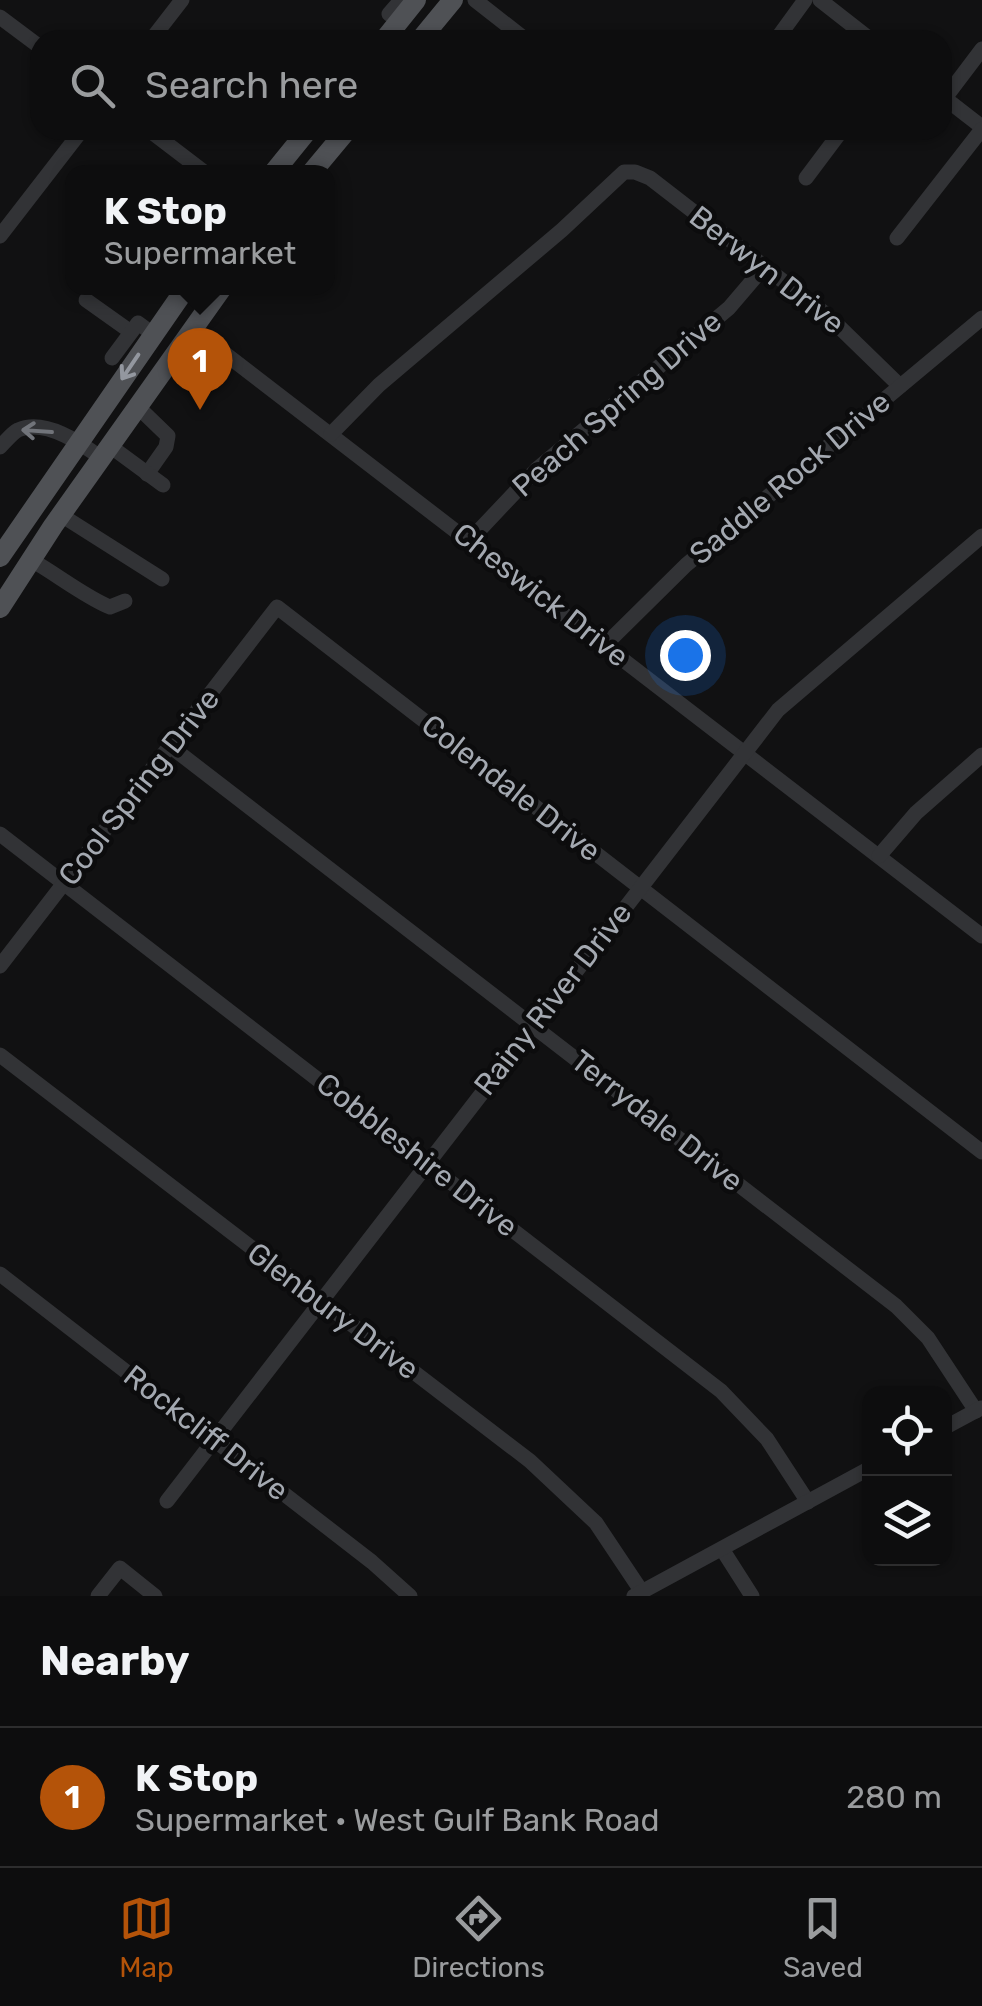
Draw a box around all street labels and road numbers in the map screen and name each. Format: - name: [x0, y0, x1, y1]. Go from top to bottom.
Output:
- street label: Berwyn Drive: [682, 198, 852, 342]
- street label: Peach Spring Drive: [505, 303, 729, 505]
- street label: Saddle Rock Drive: [683, 384, 897, 572]
- street label: Cheswick Drive: [446, 515, 636, 675]
- street label: Cool Spring Drive: [51, 681, 227, 893]
- street label: Colendale Drive: [414, 707, 608, 869]
- street label: Rainy River Drive: [467, 896, 639, 1102]
- street label: Terrydale Drive: [564, 1043, 750, 1199]
- street label: Cobbleshire Drive: [309, 1065, 525, 1245]
- street label: Glenbury Drive: [240, 1235, 426, 1387]
- street label: Rockcliff Drive: [117, 1358, 295, 1508]

